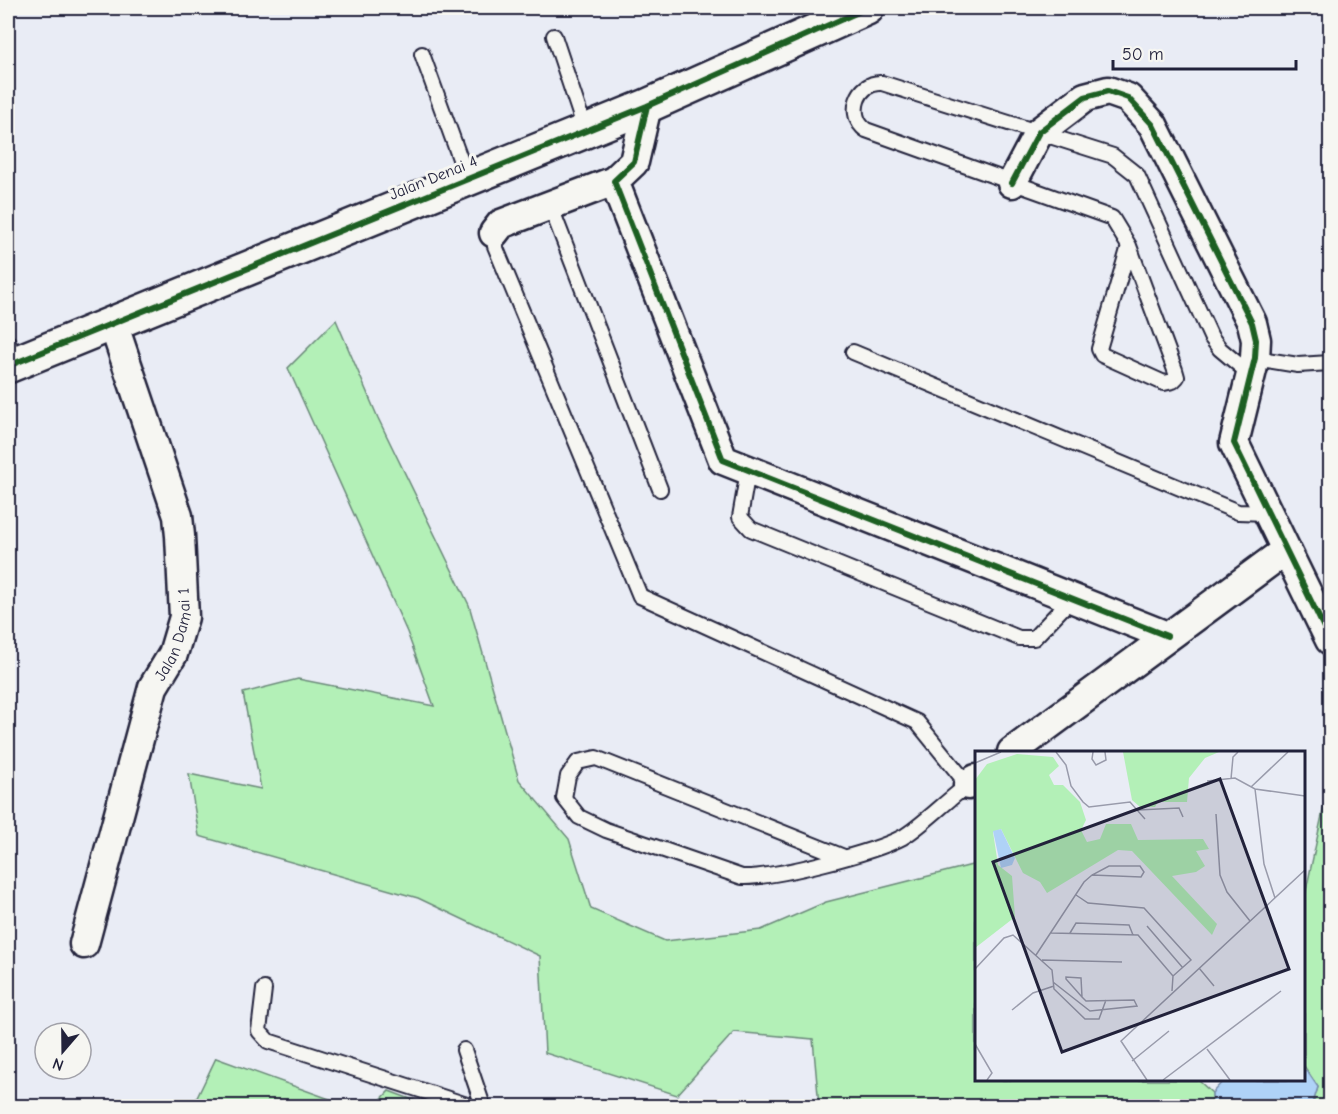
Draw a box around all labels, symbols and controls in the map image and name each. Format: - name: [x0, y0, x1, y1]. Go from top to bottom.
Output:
- scale bar: [1113, 33, 1296, 71]
- text: 50 m: [1122, 44, 1164, 65]
- street label: Jalan Denai 4: [387, 152, 480, 204]
- street label: Jalan Damai 1: [151, 587, 195, 684]
- inset map: [975, 751, 1305, 1081]
- north arrow: [33, 1021, 93, 1081]
- text: N: [50, 1054, 66, 1074]

